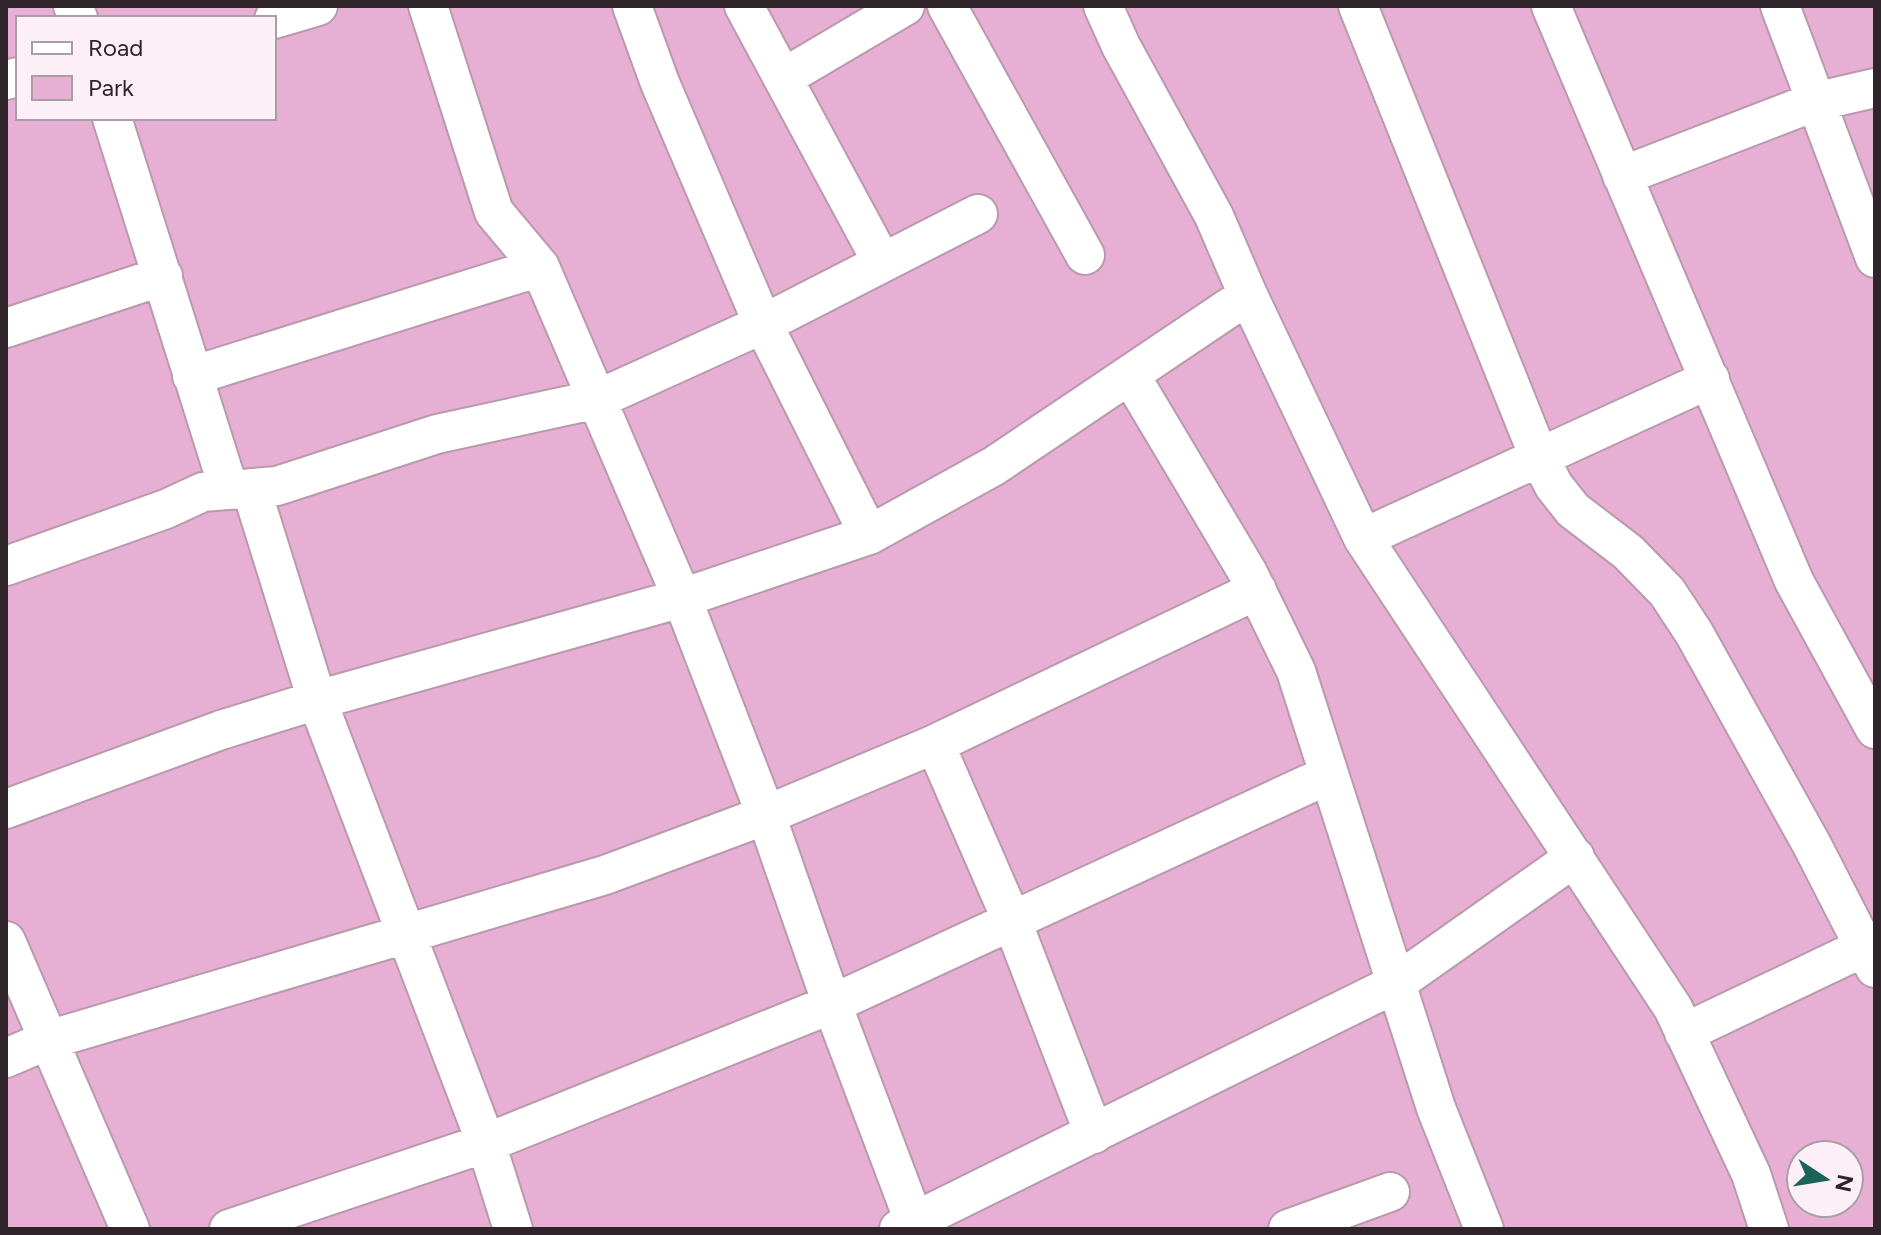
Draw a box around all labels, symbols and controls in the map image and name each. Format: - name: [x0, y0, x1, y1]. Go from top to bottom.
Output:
- legend: [16, 16, 276, 120]
- text: Road: [88, 33, 143, 62]
- text: Park: [88, 73, 134, 102]
- north arrow: [1785, 1139, 1865, 1219]
- text: N: [1829, 1172, 1859, 1194]

